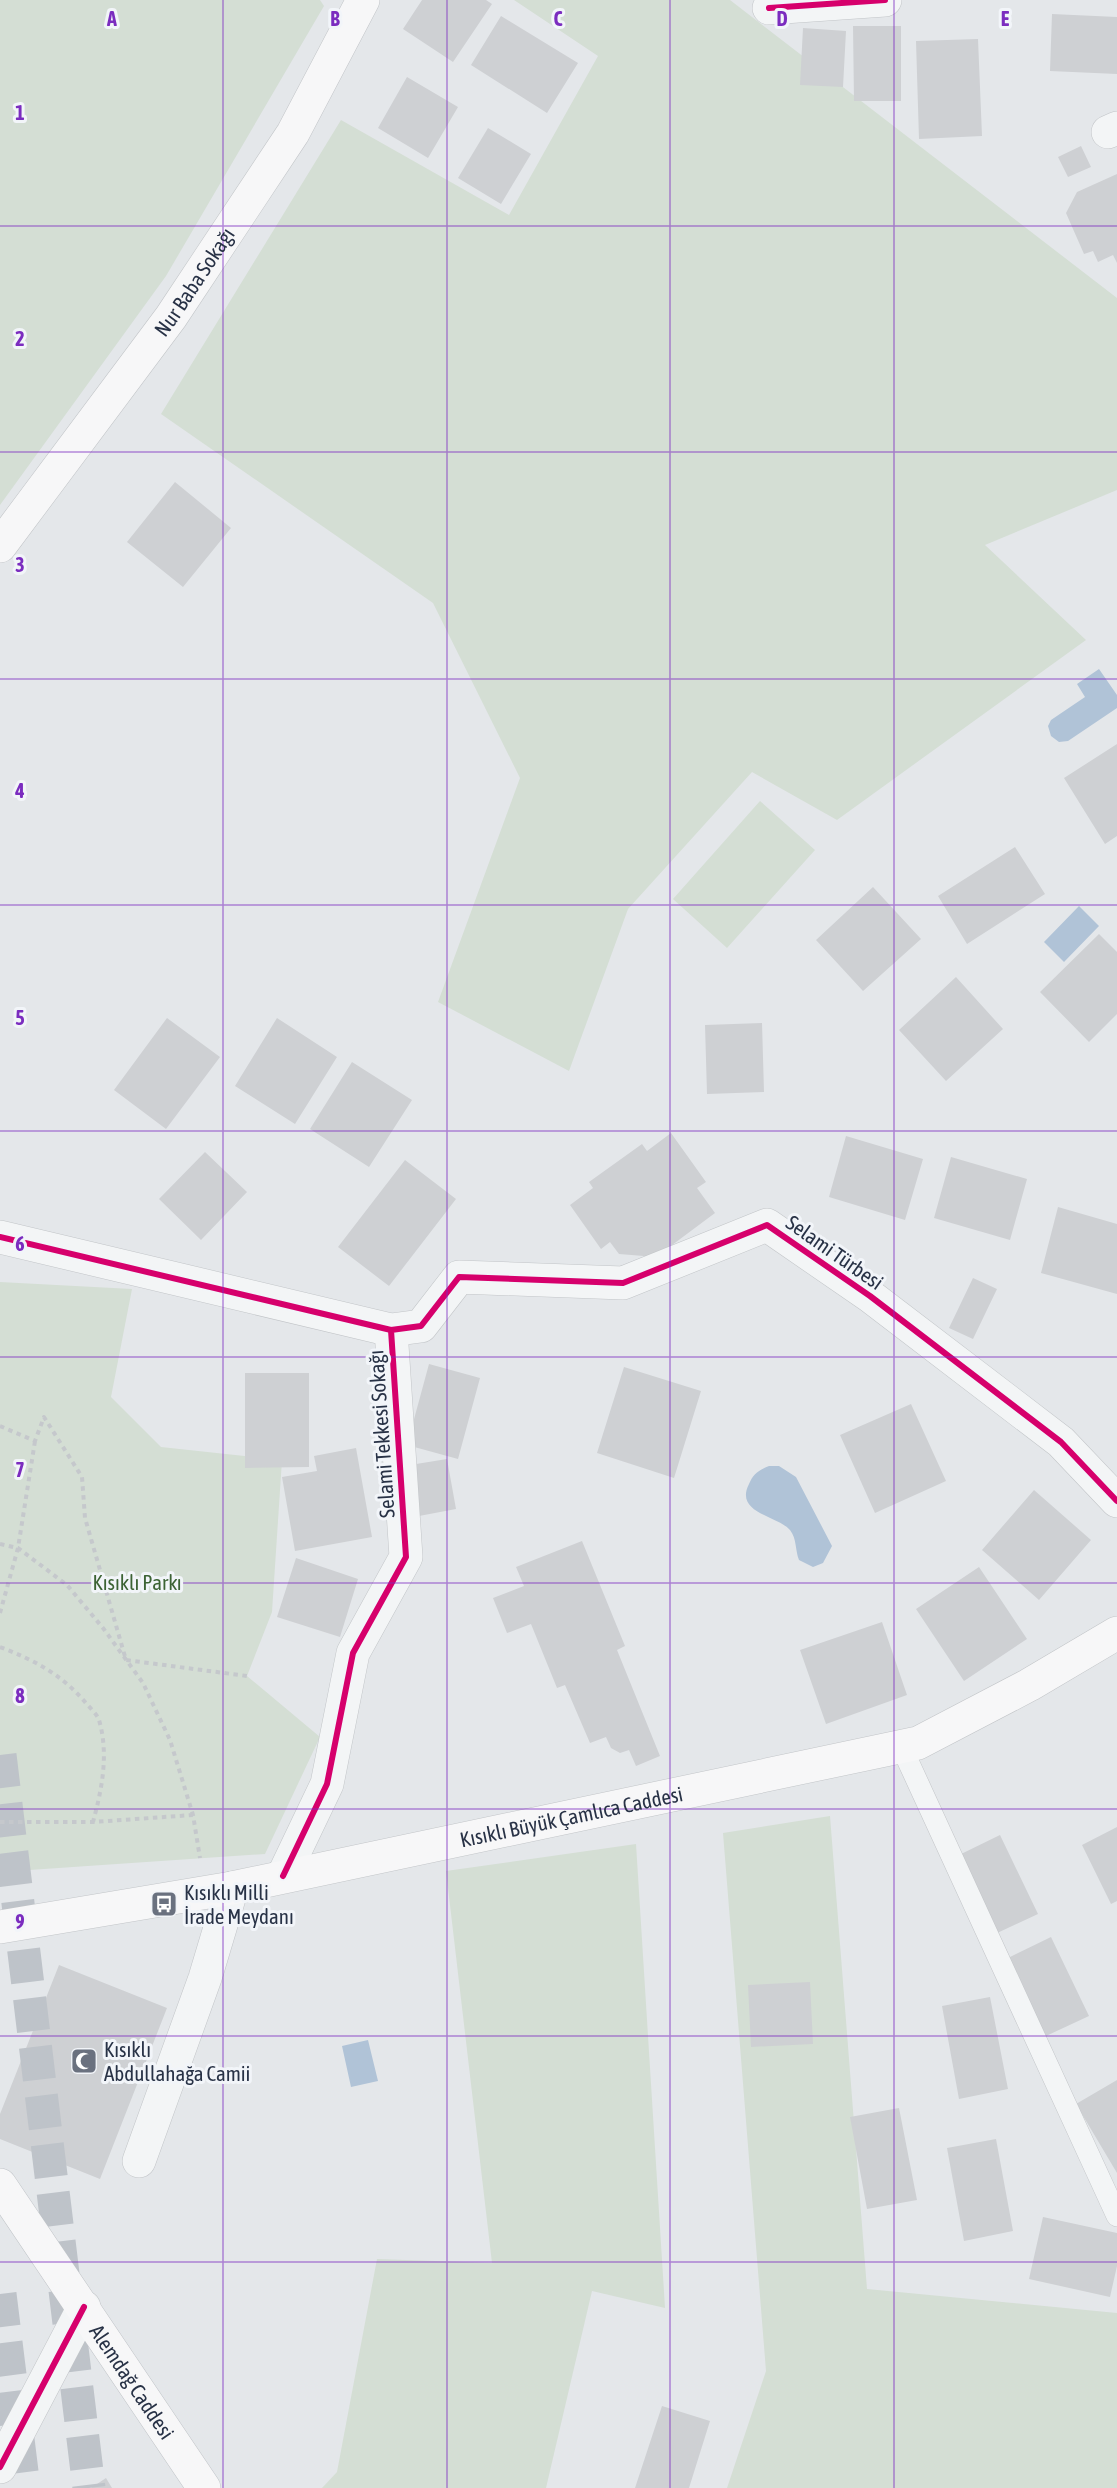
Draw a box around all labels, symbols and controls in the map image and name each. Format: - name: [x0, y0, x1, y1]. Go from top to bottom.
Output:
- text: A: [106, 7, 117, 30]
- text: B: [330, 7, 340, 30]
- text: C: [554, 7, 563, 30]
- text: D: [776, 7, 788, 30]
- text: E: [1001, 7, 1010, 30]
- text: 1: [15, 101, 25, 124]
- street label: Nur Baba Sokağı: [149, 223, 239, 341]
- text: 2: [15, 327, 25, 350]
- text: 3: [15, 553, 25, 576]
- text: 4: [14, 779, 25, 802]
- text: 5: [15, 1006, 25, 1029]
- street label: Selami Türbesi: [782, 1210, 888, 1294]
- text: 6: [15, 1232, 25, 1255]
- street label: Selami Tekkesi Sokağı: [363, 1349, 399, 1519]
- text: 7: [15, 1458, 25, 1481]
- park label: Kısıklı Parkı: [92, 1570, 182, 1594]
- text: 8: [15, 1684, 25, 1707]
- street label: Kısıklı Büyük Çamlıca Caddesi: [458, 1781, 685, 1852]
- place label: Kısıklı Milli İrade Meydanı: [184, 1880, 294, 1928]
- bus stop icon: Kısıklı Milli İrade Meydanı: [149, 1889, 179, 1919]
- text: 9: [15, 1910, 25, 1933]
- place label: Kısıklı Abdullahağa Camii: [104, 2037, 250, 2085]
- mosque icon: Kısıklı Abdullahağa Camii: [69, 2046, 99, 2076]
- street label: Alemdağ Caddesi: [85, 2320, 179, 2443]

